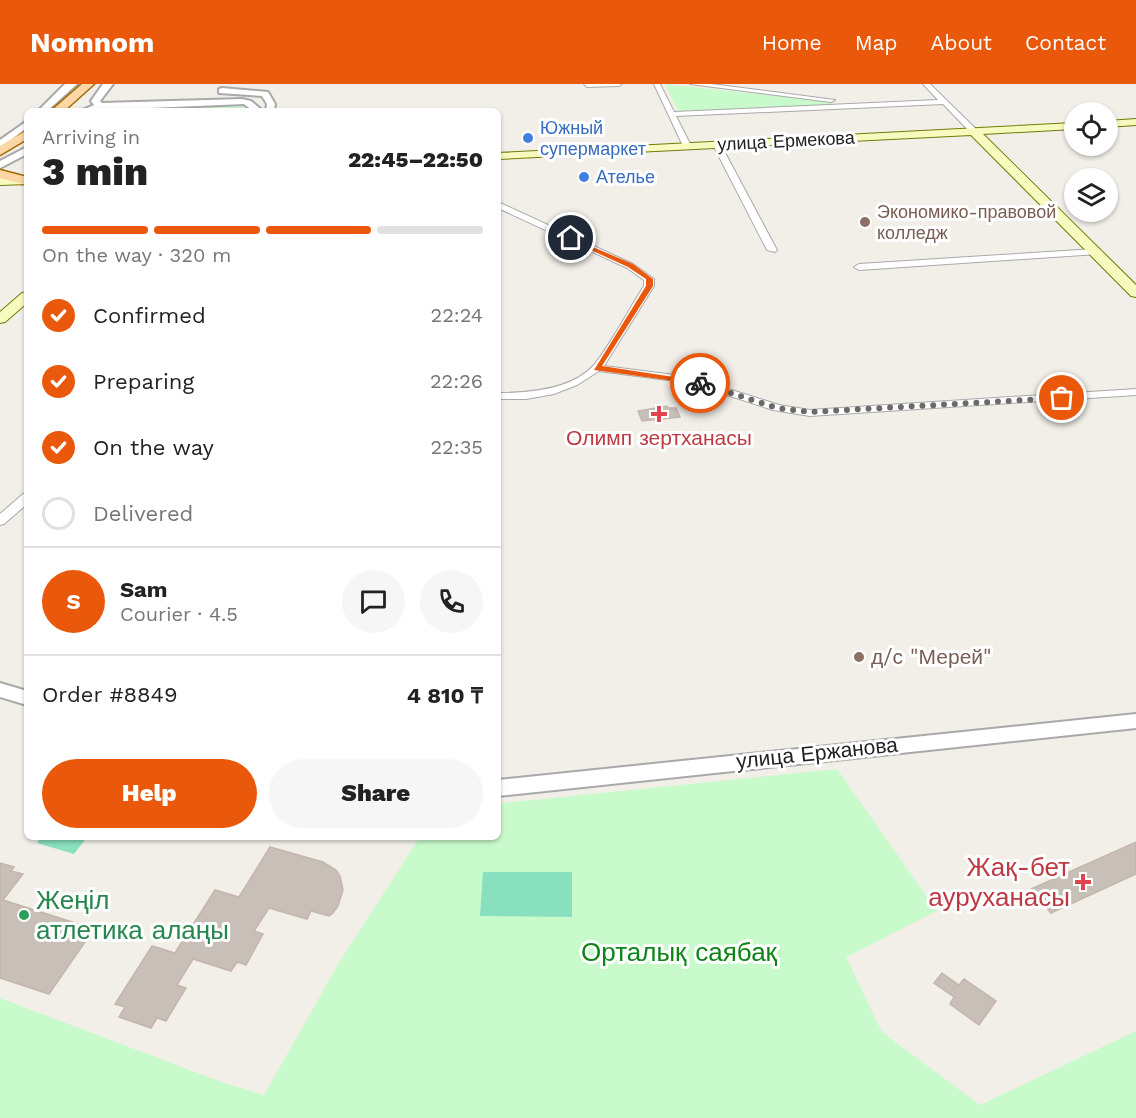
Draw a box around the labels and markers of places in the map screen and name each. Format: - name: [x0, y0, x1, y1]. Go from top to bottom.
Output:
- place label: Южный супермаркет: [540, 117, 646, 159]
- marker: Южный супермаркет: [521, 131, 535, 145]
- place label: Ателье: [596, 166, 655, 187]
- marker: Ателье: [577, 170, 591, 184]
- place label: Экономико-правовой колледж: [877, 201, 1056, 243]
- pin: [545, 212, 596, 263]
- marker: Экономико-правовой колледж: [858, 215, 872, 229]
- pin: [1036, 372, 1087, 423]
- marker: Олимп зертханасы: [650, 405, 668, 423]
- place label: Олимп зертханасы: [566, 425, 752, 450]
- place label: д/с "Мерей": [871, 644, 992, 669]
- marker: д/с "Мерей": [852, 650, 866, 664]
- place label: Жақ-бет ауруханасы: [928, 852, 1070, 912]
- marker: Жақ-бет ауруханасы: [1074, 873, 1092, 891]
- place label: Жеңіл атлетика алаңы: [36, 885, 229, 945]
- marker: Жеңіл атлетика алаңы: [17, 908, 31, 922]

